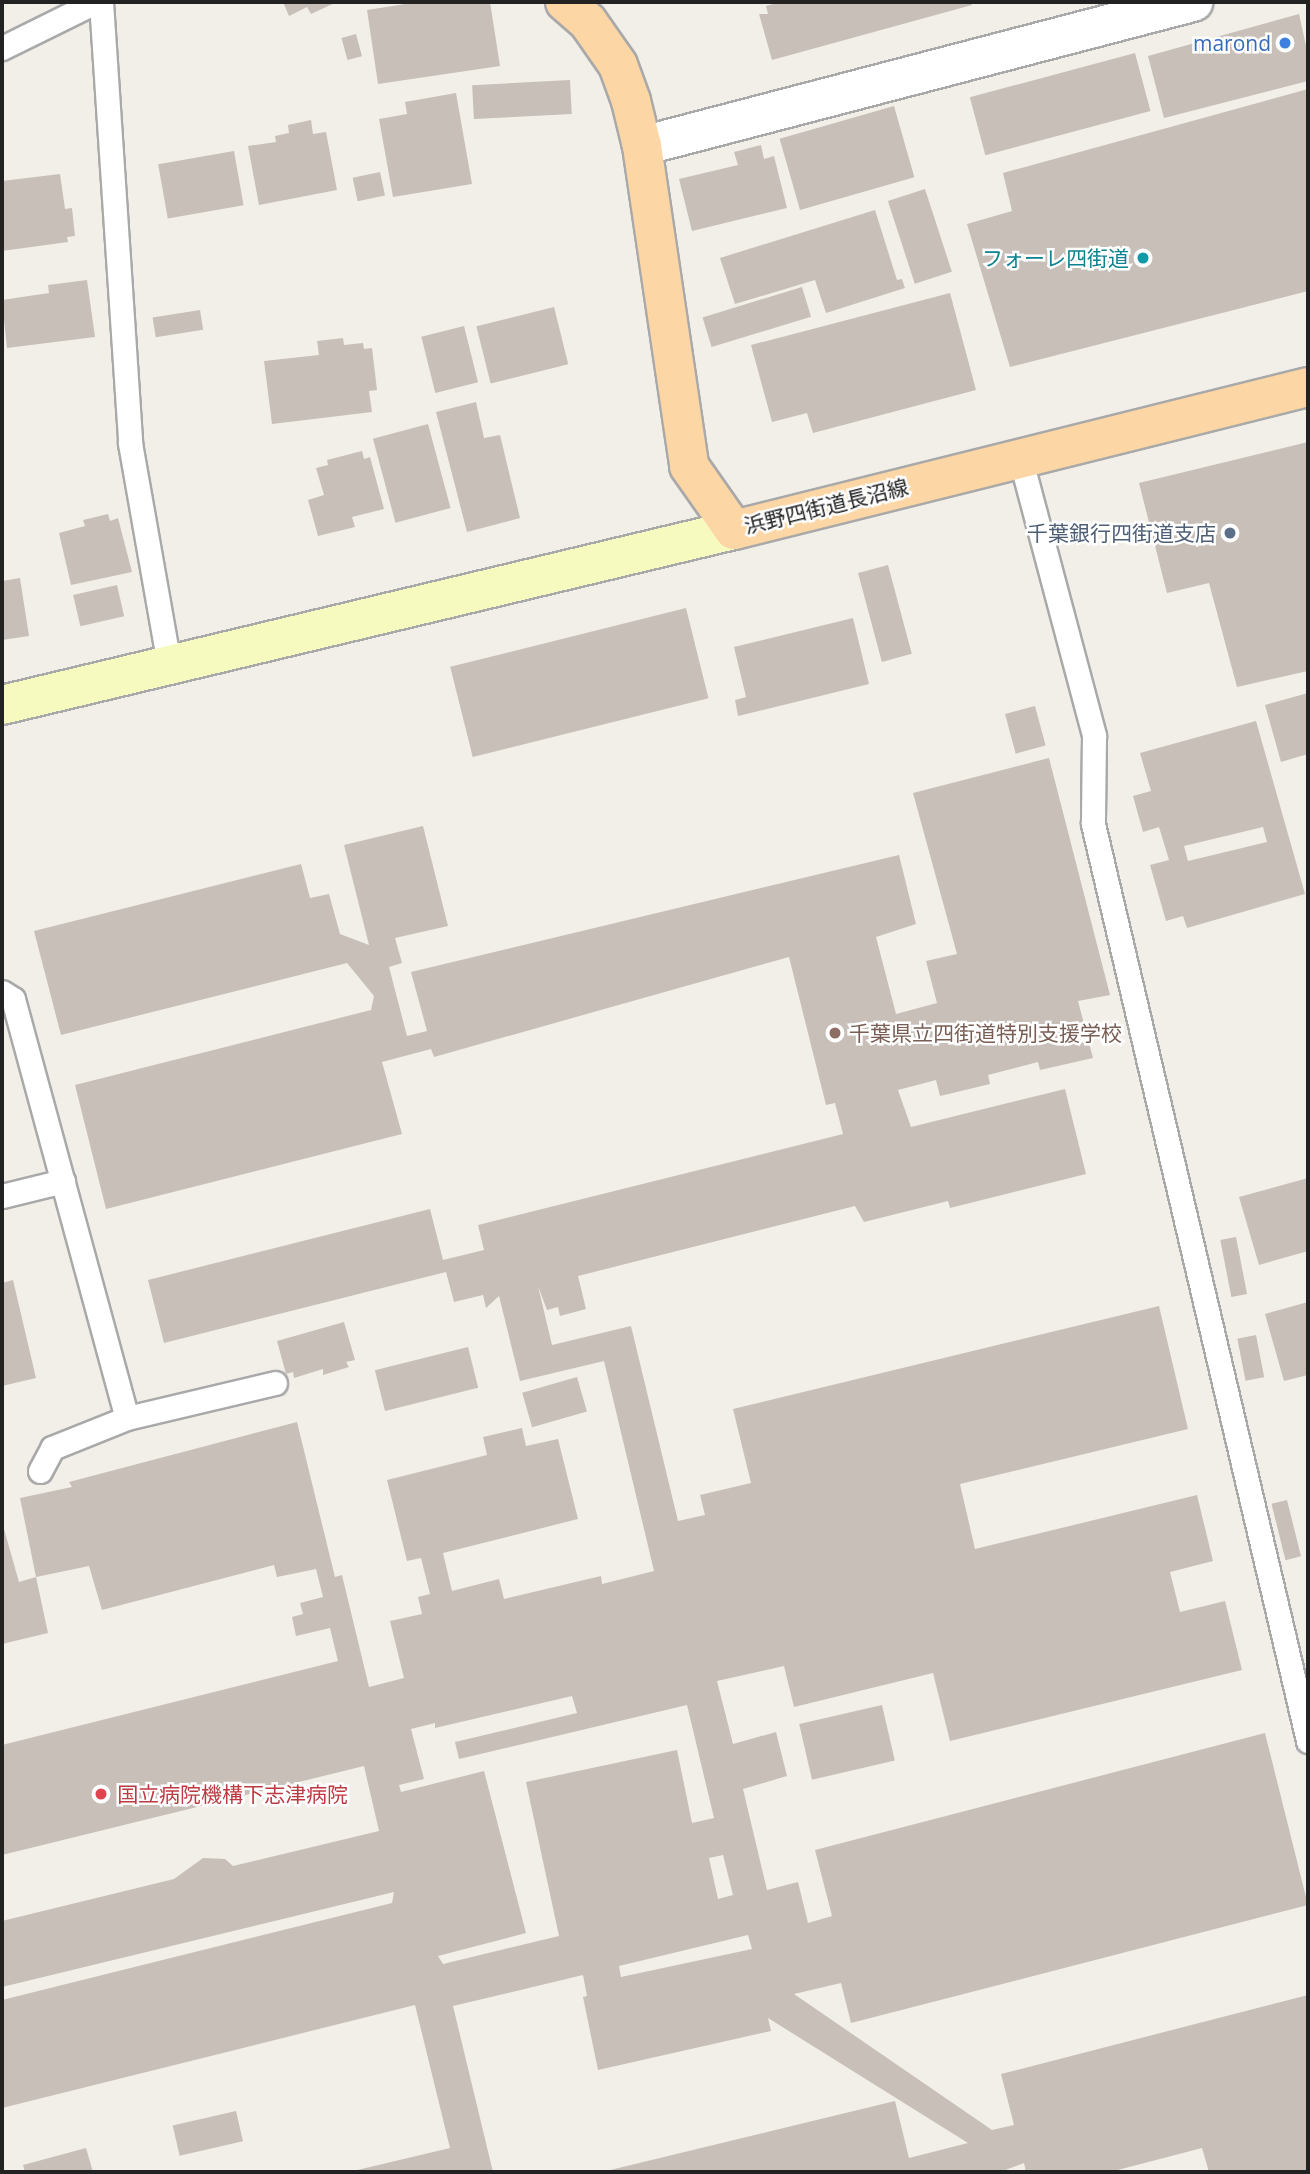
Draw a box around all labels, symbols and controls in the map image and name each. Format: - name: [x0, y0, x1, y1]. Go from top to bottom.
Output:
- place label: marond: [1193, 30, 1271, 56]
- marker: marond: [1277, 35, 1293, 51]
- place label: フォーレ四街道: [982, 245, 1129, 271]
- marker: フォーレ四街道: [1135, 250, 1151, 266]
- street label: 浜野四街道長沼線: [741, 473, 911, 539]
- place label: 千葉銀行四街道支店: [1027, 520, 1216, 546]
- marker: 千葉銀行四街道支店: [1222, 525, 1238, 541]
- place label: 千葉県立四街道特別支援学校: [849, 1020, 1122, 1046]
- marker: 千葉県立四街道特別支援学校: [827, 1025, 843, 1041]
- place label: 国立病院機構下志津病院: [117, 1781, 348, 1807]
- marker: 国立病院機構下志津病院: [91, 1784, 111, 1804]

